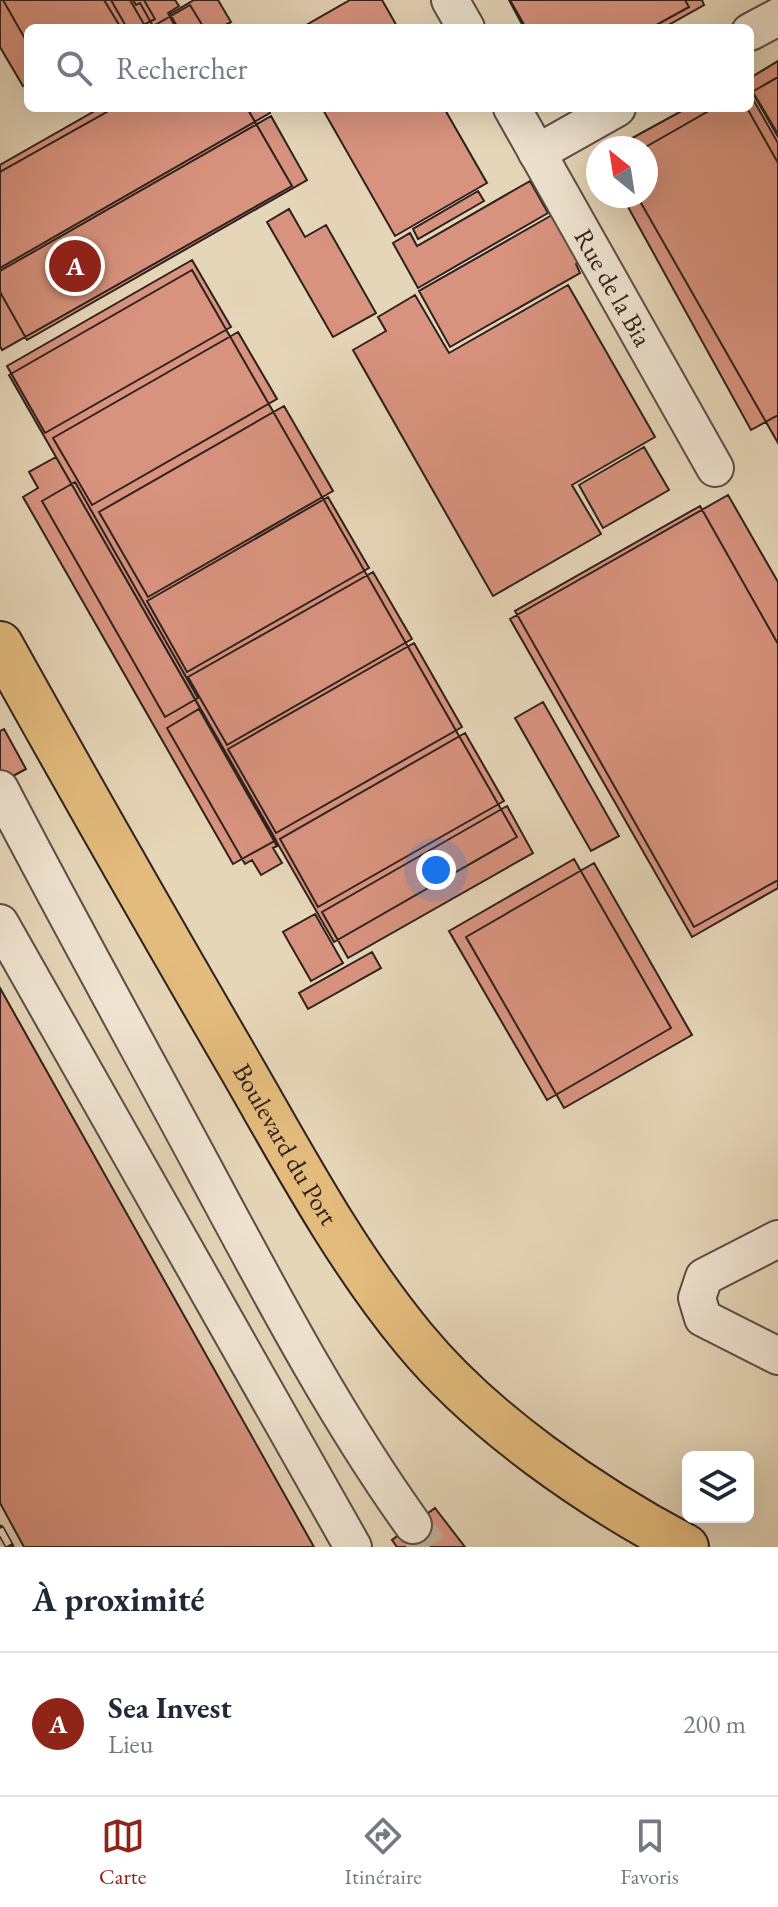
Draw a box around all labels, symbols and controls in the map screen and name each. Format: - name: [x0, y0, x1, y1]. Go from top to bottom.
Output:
- search box: [24, 24, 754, 112]
- icon: search: [52, 46, 96, 90]
- text: Rechercher: [116, 49, 248, 88]
- north arrow: [586, 136, 658, 208]
- street label: Rue de la Bia: [566, 222, 660, 353]
- pin: A: [49, 236, 101, 296]
- your location: [416, 850, 456, 890]
- street label: Boulevard du Port: [225, 1057, 346, 1231]
- map controls: [682, 1451, 754, 1523]
- button: layers: [682, 1451, 754, 1523]
- text: À proximité: [32, 1577, 205, 1621]
- text: Sea Invest: [108, 1688, 232, 1727]
- text: A: [49, 1707, 67, 1741]
- text: 200 m: [683, 1707, 746, 1741]
- text: Lieu: [108, 1727, 153, 1761]
- tab: Carte: [99, 1814, 146, 1891]
- tab: Itinéraire: [345, 1814, 422, 1891]
- tab: Favoris: [620, 1814, 679, 1891]

